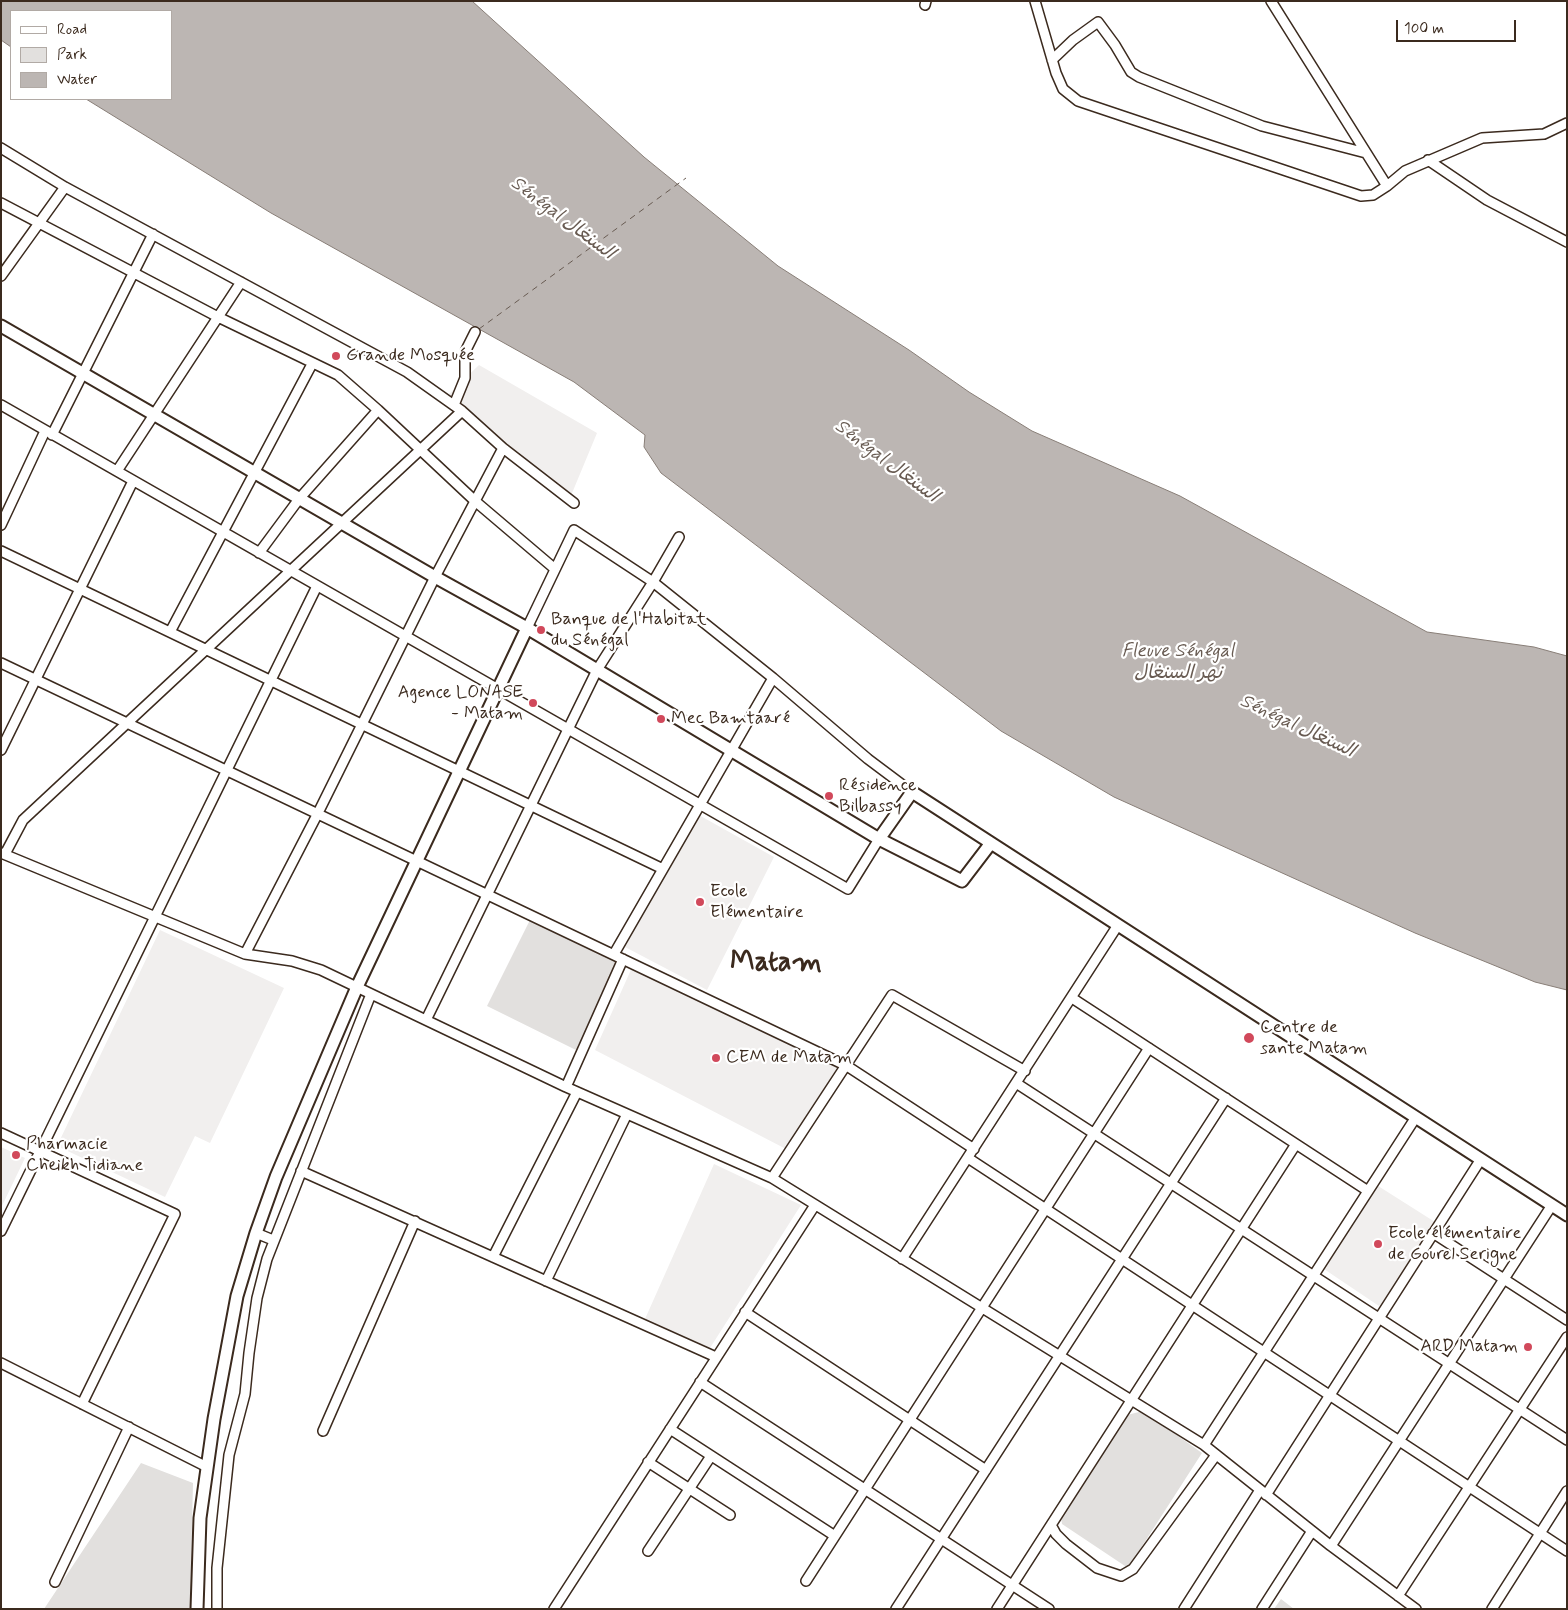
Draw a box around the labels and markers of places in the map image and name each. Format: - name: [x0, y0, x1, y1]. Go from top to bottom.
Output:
- place label: Grande Mosquée: [346, 345, 475, 367]
- marker: Grande Mosquée: [330, 350, 342, 362]
- place label: Banque de l'Habitat du Sénégal: [551, 609, 707, 652]
- marker: Banque de l'Habitat du Sénégal: [535, 624, 547, 636]
- place label: Agence LONASE - Matam: [398, 682, 523, 724]
- marker: Agence LONASE - Matam: [527, 697, 539, 709]
- place label: Mec Bamtaaré: [671, 708, 790, 730]
- marker: Mec Bamtaaré: [655, 713, 667, 725]
- place label: Résidence Bilbassy: [839, 775, 917, 818]
- marker: Résidence Bilbassy: [823, 790, 835, 802]
- place label: Ecole Elémentaire: [710, 881, 804, 924]
- marker: Ecole Elémentaire: [694, 896, 706, 908]
- place label: Centre de sante Matam: [1260, 1017, 1368, 1060]
- marker: Centre de sante Matam: [1242, 1031, 1256, 1045]
- place label: CEM de Matam: [726, 1047, 852, 1069]
- marker: CEM de Matam: [710, 1052, 722, 1064]
- place label: Pharmacie Cheikh Tidiane: [26, 1134, 143, 1176]
- marker: Pharmacie Cheikh Tidiane: [10, 1149, 22, 1161]
- place label: Ecole élémentaire de Gourel Serigne: [1388, 1223, 1521, 1266]
- marker: Ecole élémentaire de Gourel Serigne: [1372, 1238, 1384, 1250]
- place label: ARD Matam: [1420, 1336, 1518, 1358]
- marker: ARD Matam: [1522, 1341, 1534, 1353]

